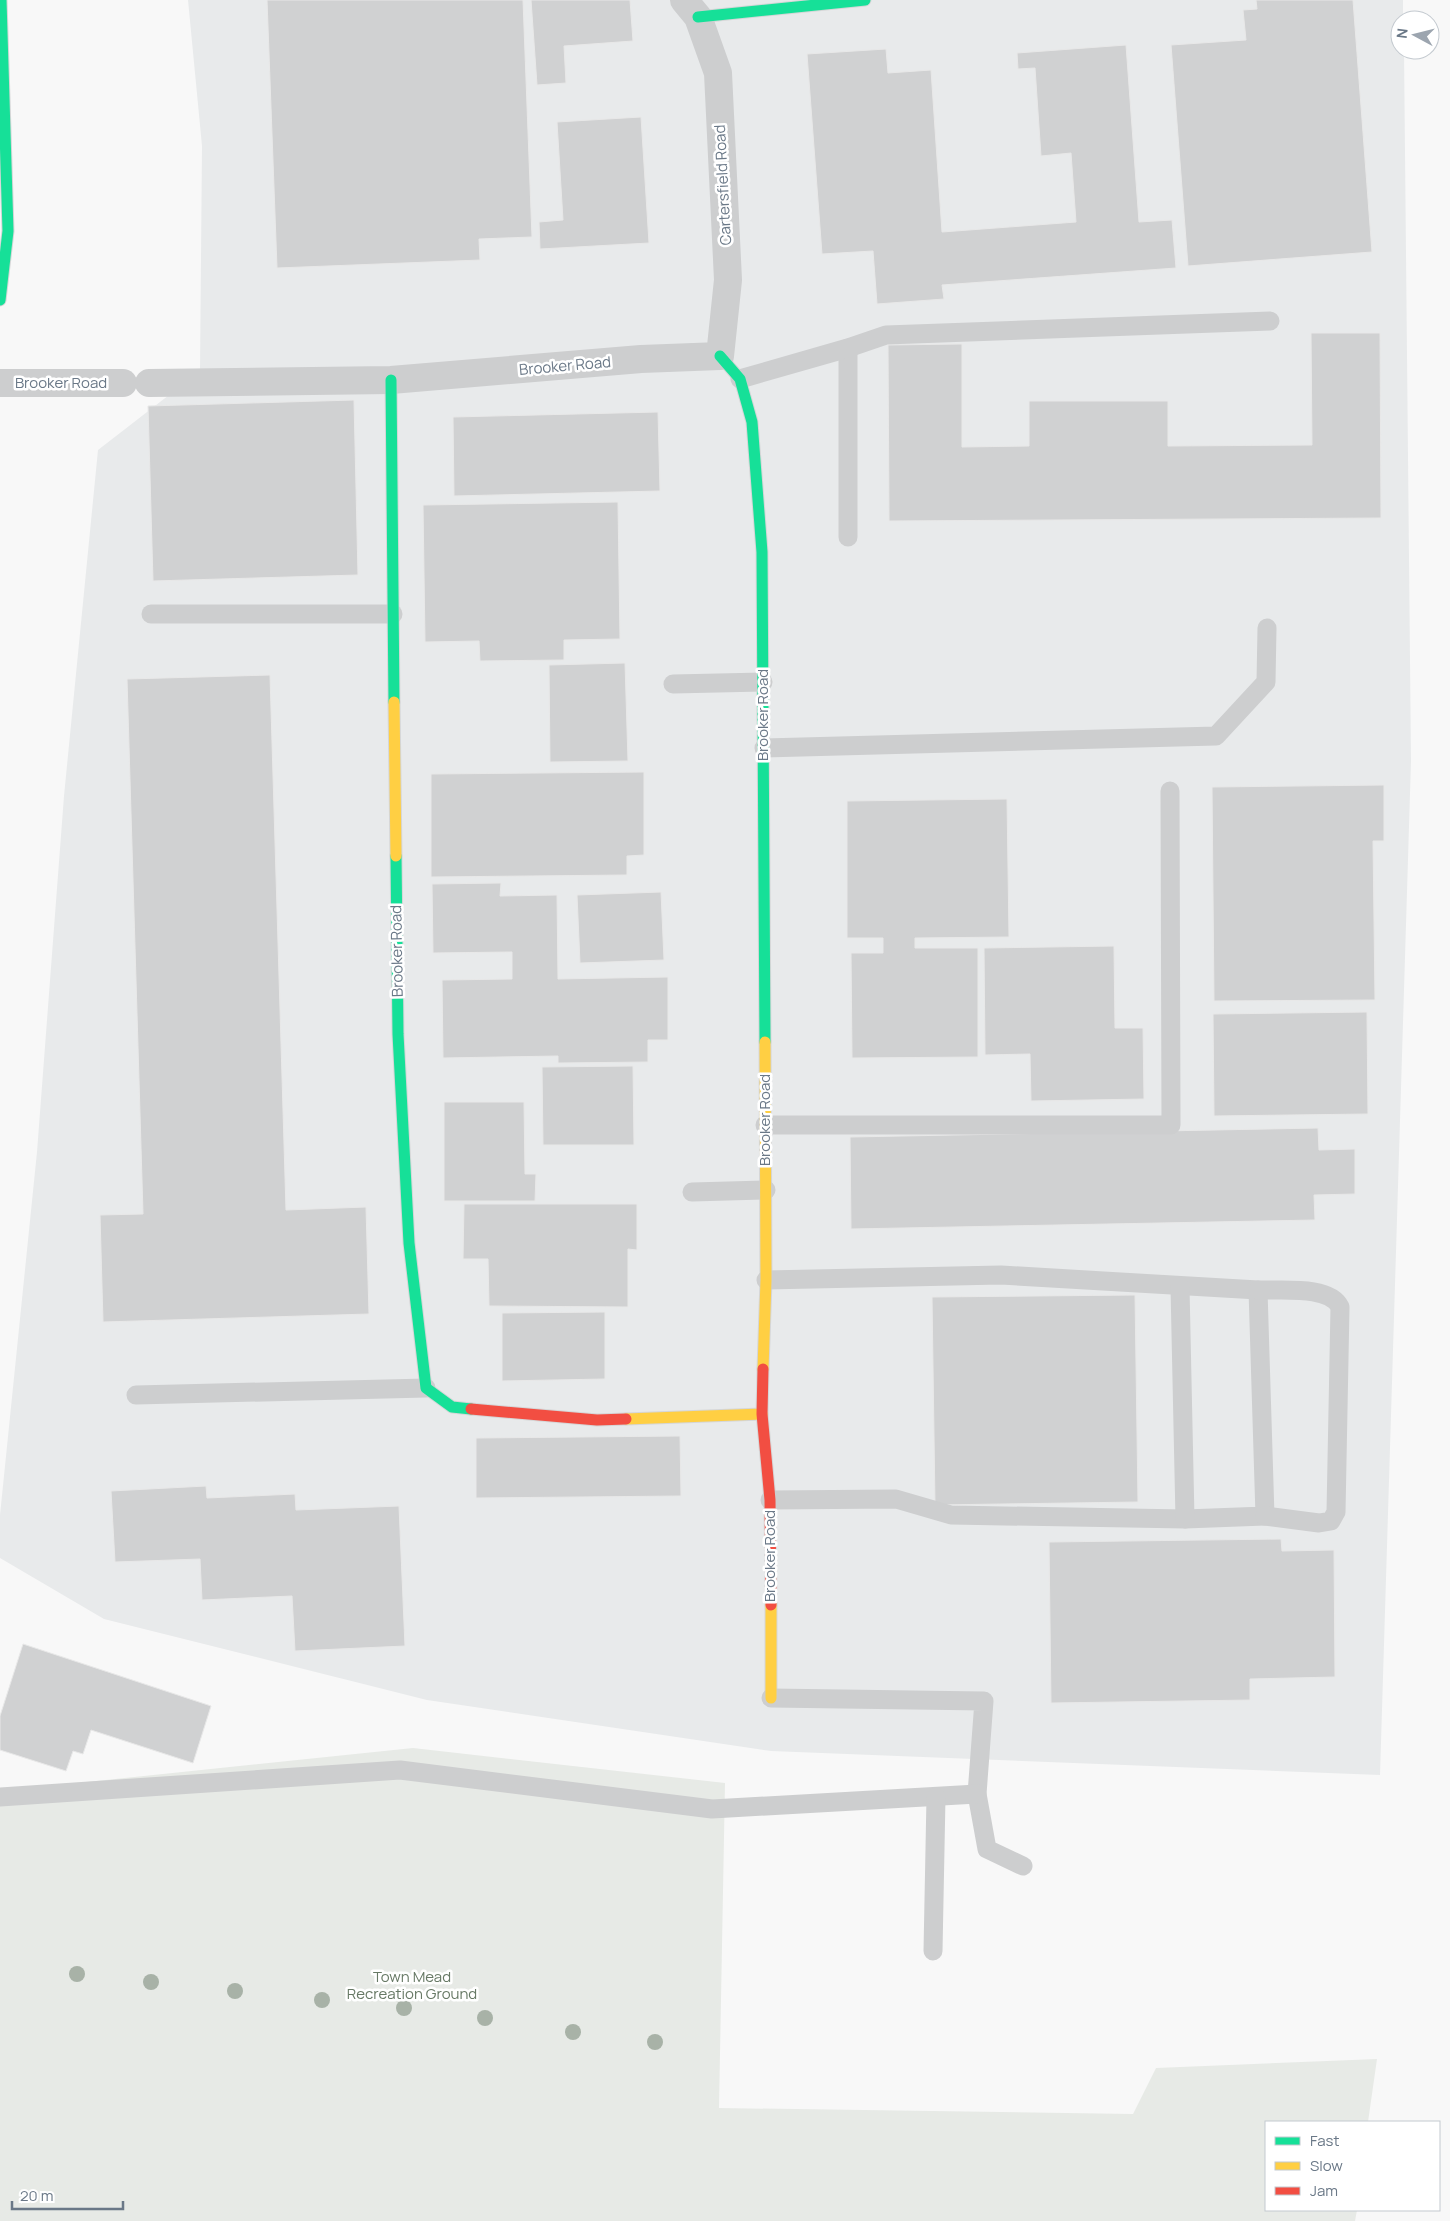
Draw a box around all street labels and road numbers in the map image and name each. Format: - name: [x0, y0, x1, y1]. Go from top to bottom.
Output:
- street label: Cartersfield Road: [709, 124, 736, 246]
- street label: Brooker Road: [518, 351, 612, 380]
- street label: Brooker Road: [15, 372, 107, 393]
- street label: Brooker Road: [752, 669, 773, 761]
- street label: Brooker Road: [385, 905, 408, 997]
- street label: Brooker Road: [754, 1074, 775, 1166]
- street label: Brooker Road: [759, 1510, 780, 1602]

